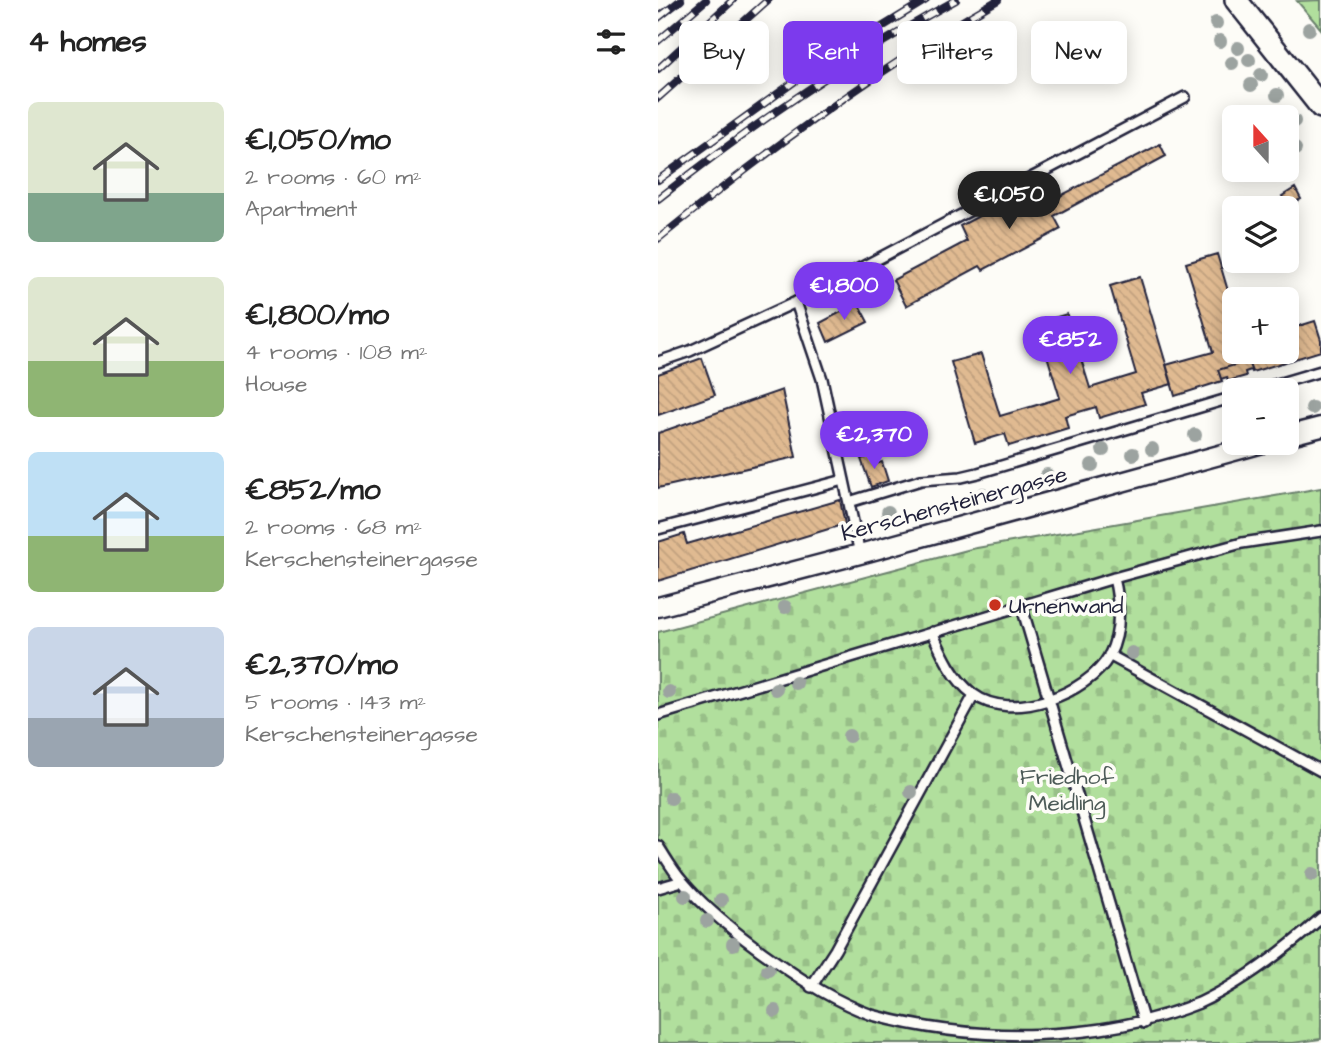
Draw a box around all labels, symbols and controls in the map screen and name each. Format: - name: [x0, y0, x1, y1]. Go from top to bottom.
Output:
- text: 4 homes: [28, 21, 147, 63]
- chip: Buy: [679, 21, 769, 84]
- chip: Rent: [783, 21, 883, 84]
- chip: Filters: [897, 21, 1017, 84]
- chip: New: [1031, 21, 1127, 84]
- icon: filters: [592, 23, 630, 61]
- north arrow: [1222, 105, 1298, 182]
- map controls: [1222, 105, 1299, 455]
- text: €1,050/mo: [245, 119, 391, 161]
- icon: home: [84, 130, 168, 214]
- text: 2 rooms · 60 m²: [245, 161, 422, 193]
- pin: €1,050: [952, 172, 1066, 231]
- text: €1,050: [974, 178, 1044, 210]
- text: Apartment: [245, 193, 357, 225]
- button: layers: [1222, 196, 1299, 273]
- pin: €1,800: [787, 262, 901, 322]
- text: €1,800: [809, 269, 879, 301]
- button: +: [1222, 287, 1299, 364]
- text: €1,800/mo: [245, 294, 389, 336]
- icon: home: [84, 305, 168, 389]
- pin: €852: [1029, 316, 1111, 376]
- text: €852: [1039, 323, 1101, 355]
- text: 4 rooms · 108 m²: [245, 336, 428, 368]
- text: House: [245, 368, 308, 400]
- button: −: [1222, 378, 1299, 455]
- pin: €2,370: [817, 412, 931, 471]
- text: €2,370: [836, 418, 912, 450]
- street label: Kerschensteinergasse: [838, 458, 1071, 551]
- text: €852/mo: [245, 469, 381, 511]
- icon: home: [84, 480, 168, 564]
- text: 2 rooms · 68 m²: [245, 511, 422, 543]
- text: Kerschensteinergasse: [245, 543, 478, 575]
- place label: Urnenwand: [1009, 590, 1124, 622]
- marker: Urnenwand: [987, 597, 1003, 613]
- text: €2,370/mo: [245, 644, 398, 686]
- icon: home: [84, 655, 168, 739]
- text: 5 rooms · 143 m²: [245, 686, 426, 718]
- text: Kerschensteinergasse: [245, 718, 478, 750]
- park label: Friedhof Meidling: [1020, 761, 1114, 820]

